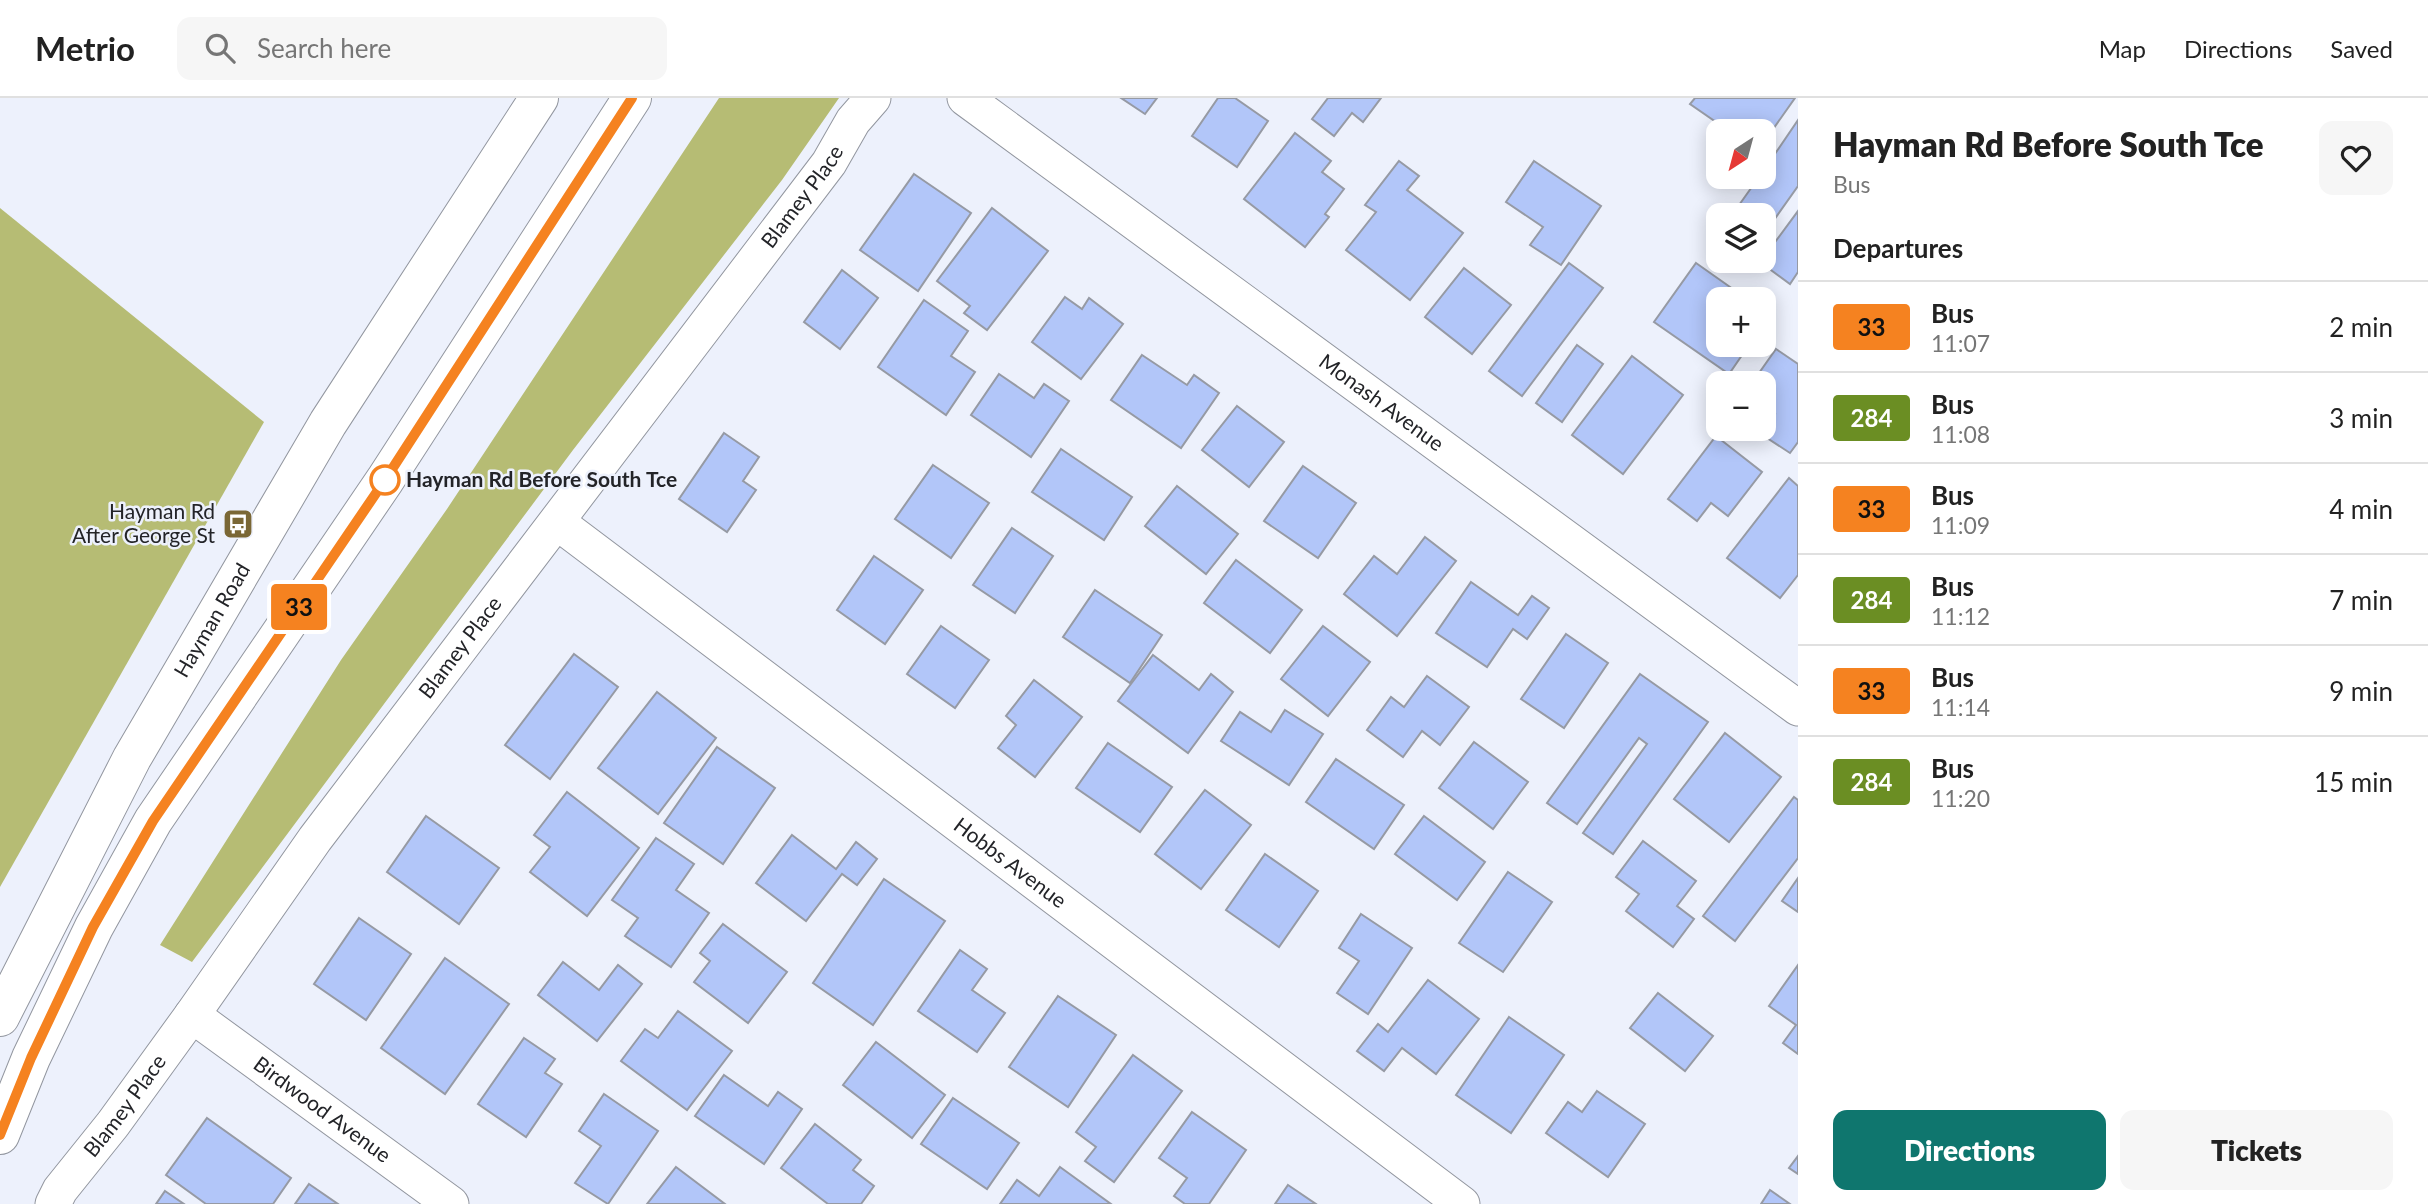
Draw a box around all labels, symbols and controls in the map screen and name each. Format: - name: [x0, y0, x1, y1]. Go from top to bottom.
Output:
- search box: [177, 17, 667, 80]
- text: Metrio: [35, 28, 135, 68]
- icon: search: [201, 29, 239, 67]
- text: Search here: [257, 32, 391, 64]
- text: Map: [2099, 34, 2146, 63]
- text: Directions: [2184, 34, 2292, 63]
- text: Saved: [2330, 34, 2393, 63]
- north arrow: [1706, 119, 1776, 189]
- map controls: [1706, 119, 1776, 441]
- button: heart: [2319, 121, 2393, 195]
- text: Hayman Rd Before South Tce: [1833, 124, 2264, 164]
- street label: Blamey Place: [755, 141, 847, 252]
- text: Bus: [1833, 170, 1870, 198]
- button: layers: [1706, 203, 1776, 273]
- text: Departures: [1833, 232, 1963, 264]
- button: +: [1706, 287, 1776, 357]
- text: Bus: [1931, 297, 1974, 329]
- text: 2 min: [2329, 311, 2393, 343]
- text: 33: [1858, 312, 1885, 341]
- text: 11:07: [1931, 329, 1990, 357]
- street label: Monash Avenue: [1315, 348, 1449, 456]
- button: −: [1706, 371, 1776, 441]
- text: Bus: [1931, 388, 1974, 420]
- text: 3 min: [2329, 402, 2393, 434]
- text: 284: [1851, 403, 1892, 432]
- text: 11:08: [1931, 420, 1990, 448]
- marker: Hayman Rd Before South Tce: [370, 465, 400, 495]
- place label: Hayman Rd Before South Tce: [406, 466, 677, 491]
- text: Bus: [1931, 479, 1974, 511]
- text: 4 min: [2329, 493, 2393, 525]
- text: 33: [1858, 494, 1885, 523]
- place label: Hayman Rd After George St: [72, 498, 215, 547]
- bus stop icon: Hayman Rd After George St: [221, 507, 255, 541]
- text: 11:09: [1931, 511, 1990, 539]
- street label: Hayman Road: [168, 558, 254, 681]
- text: Bus: [1931, 570, 1974, 602]
- line badge: 33: [268, 584, 330, 630]
- text: 7 min: [2329, 584, 2393, 616]
- text: 284: [1851, 585, 1892, 614]
- street label: Blamey Place: [413, 591, 506, 703]
- text: 33: [285, 592, 313, 621]
- text: 11:12: [1931, 602, 1990, 630]
- text: Bus: [1931, 661, 1974, 693]
- text: 9 min: [2329, 675, 2393, 707]
- text: 33: [1858, 676, 1885, 705]
- text: 11:14: [1931, 693, 1990, 721]
- text: Bus: [1931, 752, 1974, 784]
- text: 15 min: [2314, 766, 2393, 798]
- text: 284: [1851, 767, 1892, 796]
- text: 11:20: [1931, 784, 1990, 812]
- street label: Hobbs Avenue: [949, 812, 1072, 913]
- street label: Blamey Place: [78, 1049, 170, 1161]
- street label: Birdwood Avenue: [249, 1050, 396, 1167]
- button: Directions: [1833, 1110, 2106, 1190]
- button: Tickets: [2120, 1110, 2393, 1190]

